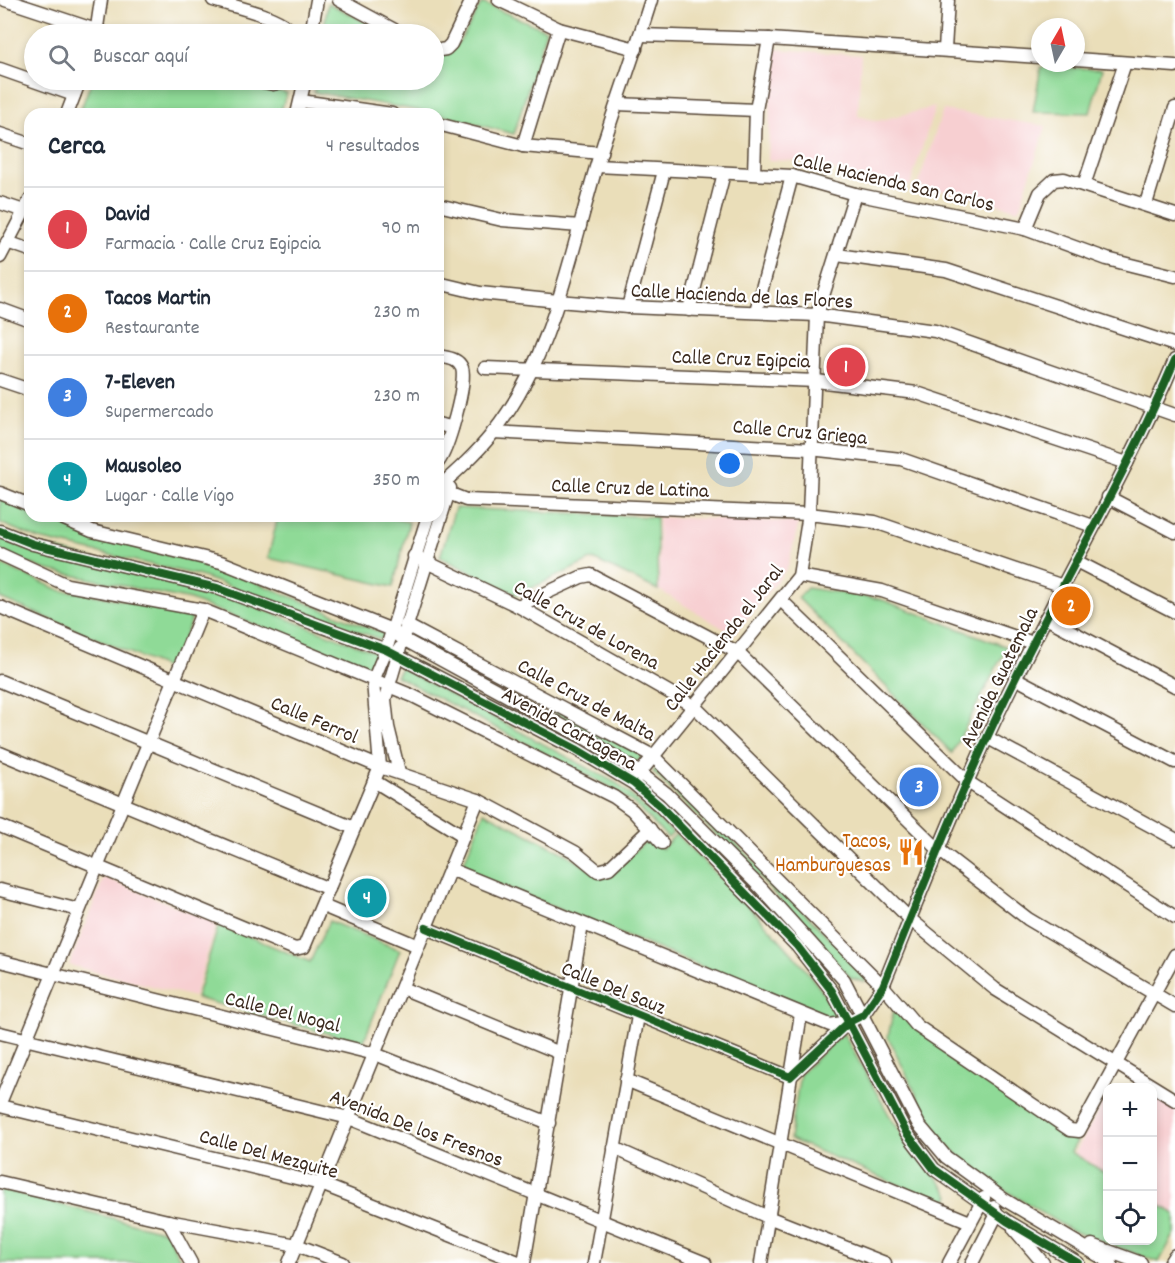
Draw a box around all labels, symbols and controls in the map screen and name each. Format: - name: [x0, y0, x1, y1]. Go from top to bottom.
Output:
- north arrow: [1031, 18, 1085, 72]
- search box: [24, 24, 444, 90]
- icon: search: [45, 41, 78, 74]
- text: Buscar aquí: [93, 42, 188, 73]
- text: Cerca: [48, 129, 105, 166]
- text: 4 resultados: [326, 133, 420, 161]
- street label: Calle Hacienda San Carlos: [790, 146, 997, 222]
- text: David: [105, 200, 150, 231]
- text: 1: [65, 215, 70, 243]
- text: 90 m: [382, 215, 420, 243]
- text: Farmacia · Calle Cruz Egipcia: [105, 231, 321, 259]
- street label: Calle Hacienda de las Flores: [630, 277, 854, 319]
- text: Tacos Martin: [105, 284, 211, 315]
- text: 2: [63, 299, 72, 327]
- text: 230 m: [373, 299, 420, 327]
- text: Restaurante: [105, 315, 200, 343]
- street label: Calle Cruz Egipcia: [671, 344, 812, 378]
- pin: 1: [826, 344, 866, 389]
- text: 7-Eleven: [105, 368, 175, 399]
- text: 3: [63, 383, 72, 411]
- text: 230 m: [373, 383, 420, 411]
- text: Supermercado: [105, 399, 214, 427]
- street label: Calle Cruz Griega: [731, 413, 869, 455]
- your location: [715, 449, 744, 478]
- text: Mausoleo: [105, 452, 181, 483]
- text: 4: [63, 467, 72, 495]
- text: 350 m: [373, 467, 420, 495]
- street label: Calle Cruz de Latina: [551, 472, 710, 508]
- text: Lugar · Calle Vigo: [105, 483, 234, 511]
- street label: Calle Hacienda el Jaral: [658, 559, 793, 719]
- street label: Calle Cruz de Lorena: [507, 574, 665, 680]
- pin: 2: [1052, 584, 1090, 628]
- street label: Avenida Guatemala: [954, 602, 1048, 754]
- street label: Calle Cruz de Malta: [511, 653, 661, 751]
- street label: Avenida Cartagena: [495, 681, 643, 781]
- street label: Calle Ferrol: [265, 690, 362, 754]
- pin: 3: [900, 764, 938, 810]
- place label: Tacos, Hamburguesas: [775, 828, 891, 882]
- restaurant icon: Tacos, Hamburguesas: [896, 837, 926, 867]
- pin: 4: [348, 876, 386, 920]
- street label: Calle Del Sauz: [556, 955, 670, 1024]
- street label: Calle Del Nogal: [221, 985, 343, 1043]
- street label: Avenida De los Fresnos: [325, 1083, 507, 1177]
- map controls: [1103, 1083, 1157, 1245]
- button: +: [1103, 1083, 1157, 1137]
- street label: Calle Del Mezquite: [195, 1123, 341, 1189]
- button: −: [1103, 1137, 1157, 1191]
- button: locate: [1103, 1191, 1157, 1245]

